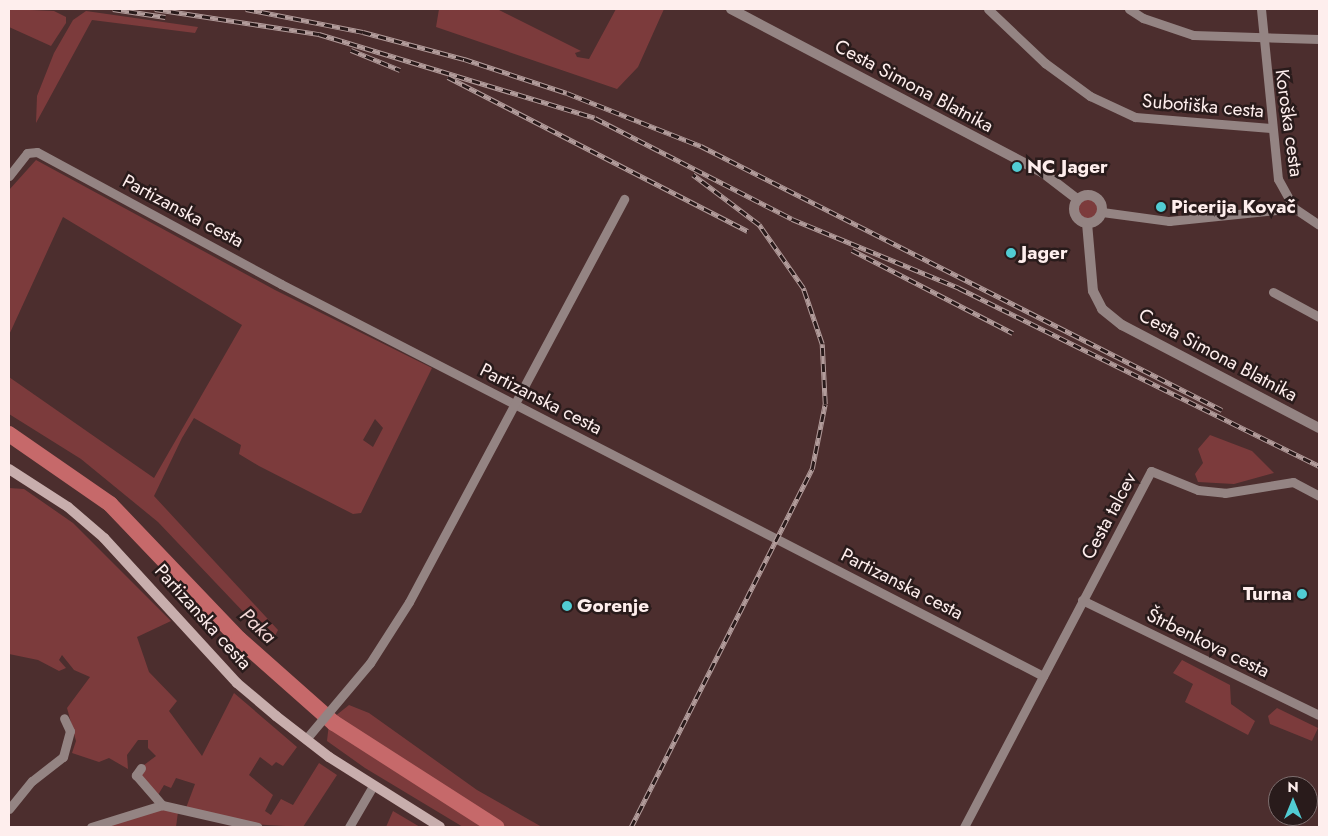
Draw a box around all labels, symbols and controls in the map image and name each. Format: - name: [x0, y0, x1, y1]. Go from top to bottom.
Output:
- street label: Cesta Simona Blatnika: [831, 35, 997, 137]
- street label: Koroška cesta: [1270, 68, 1308, 178]
- street label: Subotiška cesta: [1141, 89, 1265, 123]
- place label: NC Jager: [1027, 156, 1108, 178]
- marker: NC Jager: [1011, 161, 1023, 173]
- street label: Partizanska cesta: [119, 169, 247, 253]
- place label: Picerija Kovač: [1171, 196, 1296, 218]
- marker: Picerija Kovač: [1155, 201, 1167, 213]
- place label: Jager: [1021, 242, 1068, 264]
- marker: Jager: [1005, 247, 1017, 259]
- street label: Cesta Simona Blatnika: [1135, 304, 1301, 406]
- street label: Partizanska cesta: [476, 358, 606, 440]
- street label: Cesta talcev: [1077, 469, 1141, 563]
- street label: Partizanska cesta: [837, 543, 967, 625]
- street label: Partizanska cesta: [150, 560, 256, 674]
- place label: Turna: [1243, 583, 1292, 605]
- marker: Turna: [1296, 588, 1308, 600]
- place label: Gorenje: [577, 595, 649, 617]
- marker: Gorenje: [561, 600, 573, 612]
- water label: Paka: [235, 603, 281, 649]
- street label: Štrbenkova cesta: [1143, 603, 1273, 683]
- north arrow: [1268, 776, 1318, 826]
- text: N: [1287, 777, 1299, 797]

